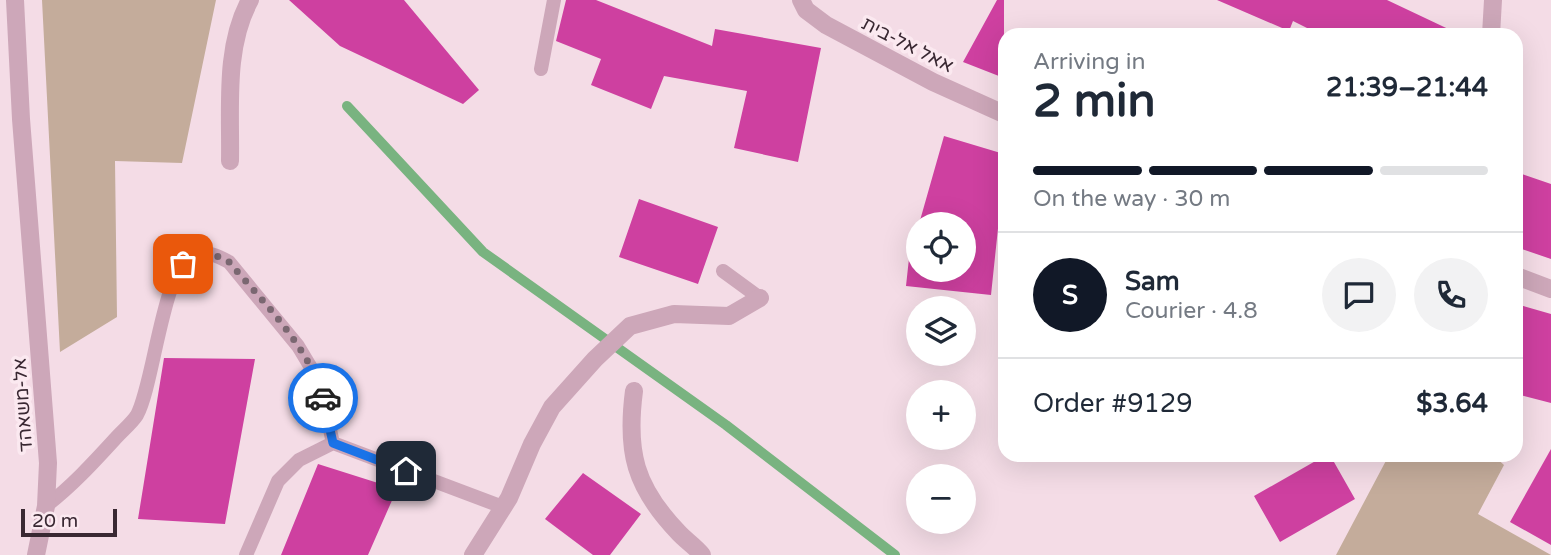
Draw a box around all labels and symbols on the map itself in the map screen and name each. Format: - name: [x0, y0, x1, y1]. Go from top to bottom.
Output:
- street label: אאל אל-בית: [858, 12, 957, 77]
- pin: [153, 234, 213, 294]
- street label: אל-משאהד: [9, 357, 37, 453]
- courier: [288, 363, 358, 433]
- pin: [376, 441, 436, 501]
- scale bar: [21, 506, 117, 538]

